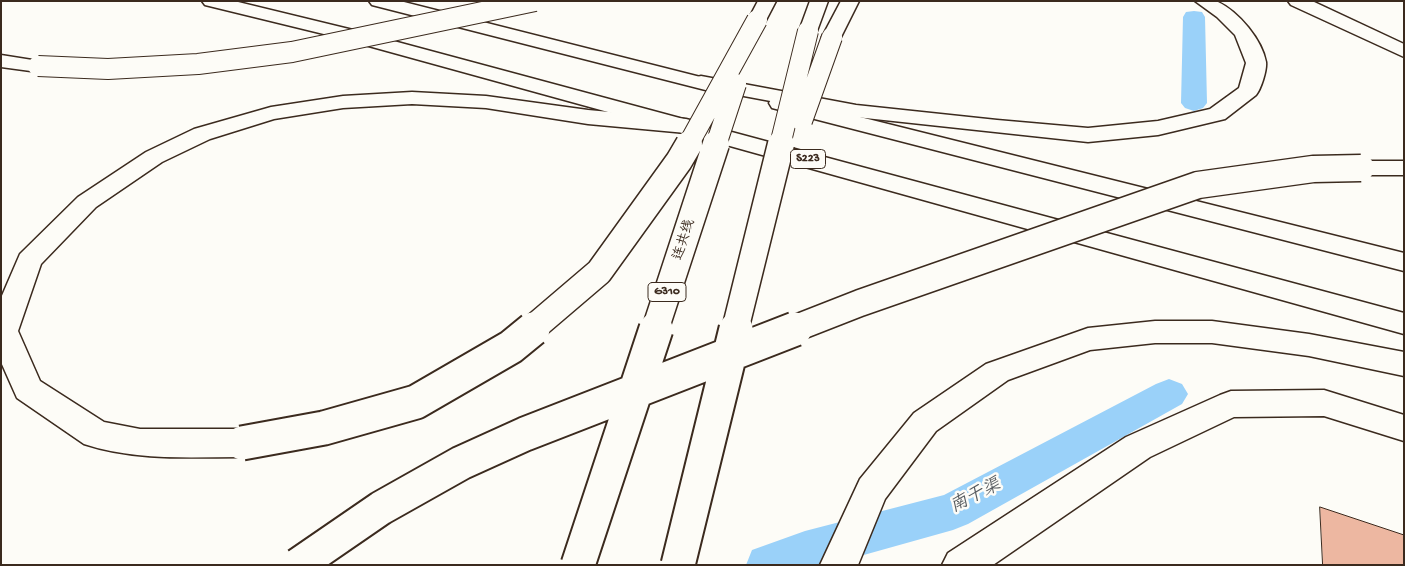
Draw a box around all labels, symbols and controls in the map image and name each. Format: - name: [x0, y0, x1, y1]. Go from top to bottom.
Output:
- road number: S223: [790, 150, 826, 168]
- street label: 连共线: [671, 217, 699, 263]
- road number: G310: [648, 282, 686, 302]
- water label: 南干渠: [947, 475, 1005, 519]

